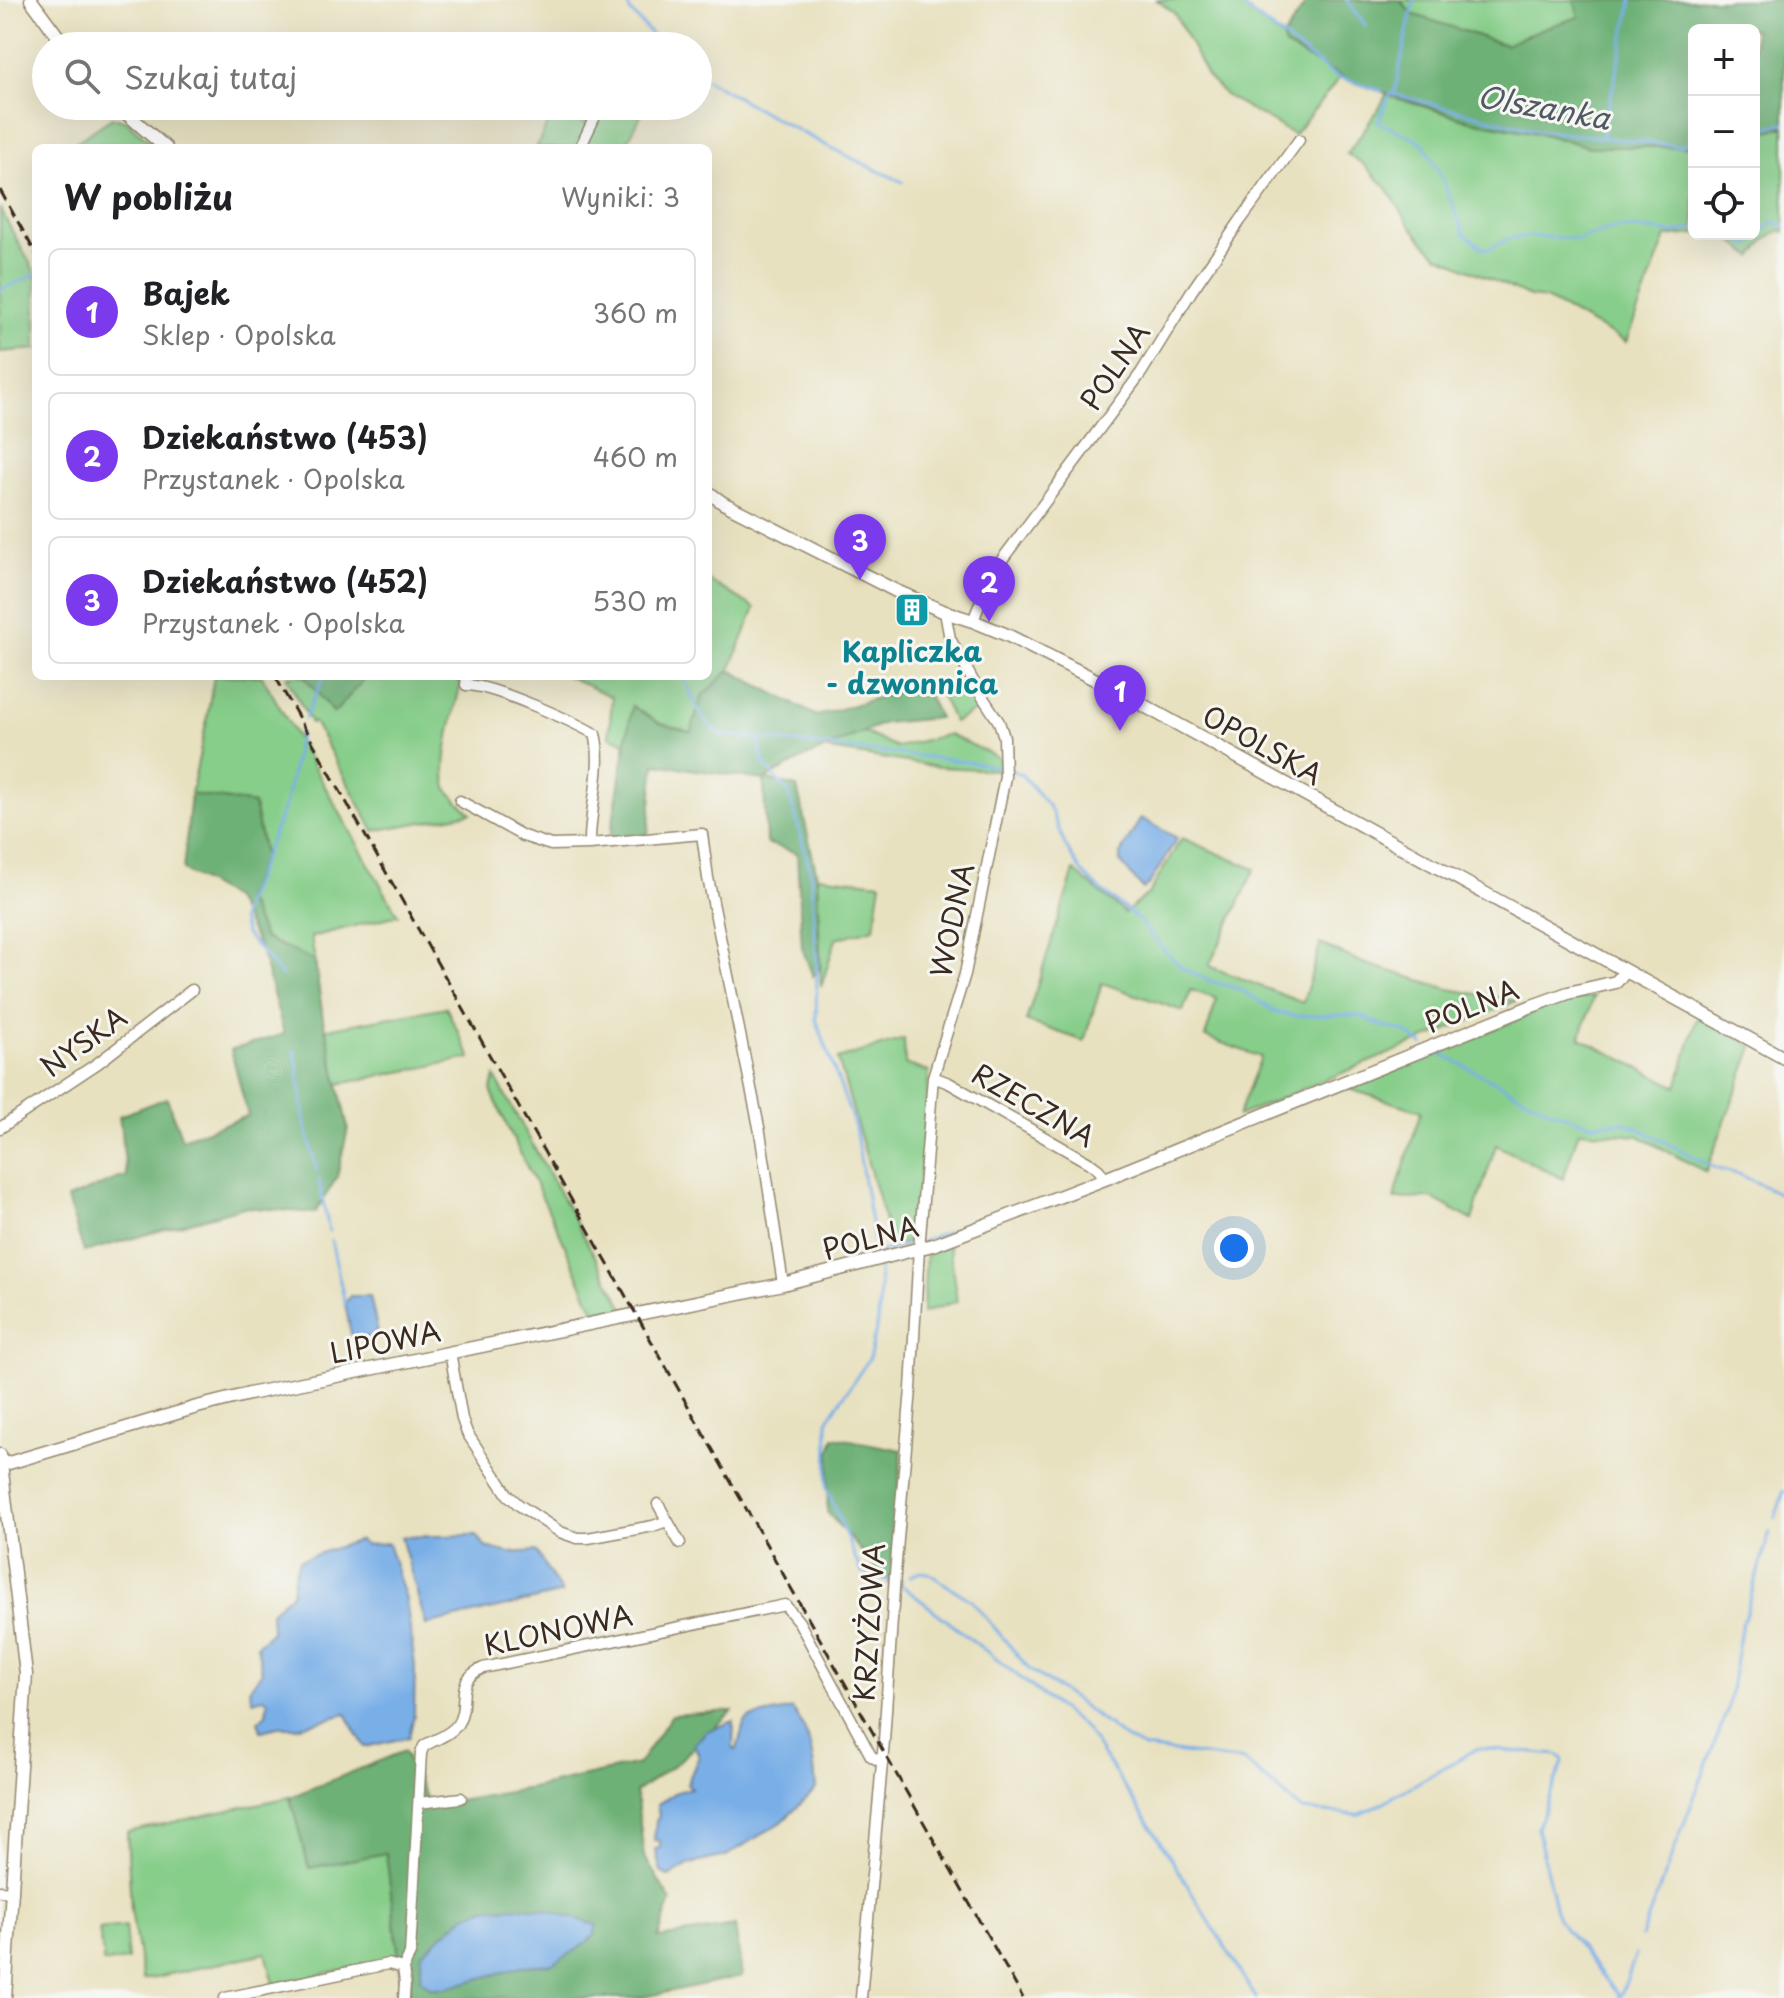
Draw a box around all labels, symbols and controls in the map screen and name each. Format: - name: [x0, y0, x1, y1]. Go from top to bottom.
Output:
- map controls: [1688, 24, 1760, 240]
- button: +: [1688, 24, 1760, 96]
- search box: [32, 32, 712, 120]
- icon: search: [60, 54, 104, 98]
- text: Szukaj tutaj: [124, 54, 297, 99]
- water label: Olszanka: [1474, 72, 1615, 140]
- button: −: [1688, 96, 1760, 168]
- button: locate: [1688, 168, 1760, 240]
- text: W pobliżu: [64, 170, 233, 222]
- text: Wyniki: 3: [561, 177, 680, 216]
- text: Bajek: [142, 270, 230, 315]
- text: 1: [86, 293, 98, 332]
- text: 360 m: [593, 293, 678, 332]
- street label: POLNA: [1069, 313, 1159, 419]
- text: Sklep · Opolska: [142, 315, 336, 354]
- text: Dziekaństwo (453): [142, 414, 428, 459]
- text: 2: [83, 437, 101, 476]
- text: 460 m: [593, 437, 678, 476]
- text: Przystanek · Opolska: [142, 459, 405, 498]
- pin: 3: [834, 514, 886, 580]
- pin: 2: [963, 556, 1015, 622]
- text: Dziekaństwo (452): [142, 558, 428, 603]
- text: 3: [83, 581, 101, 620]
- text: 530 m: [592, 581, 678, 620]
- building icon: Kapliczka - dzwonnica: [893, 591, 931, 629]
- text: Przystanek · Opolska: [142, 603, 405, 642]
- place label: Kapliczka - dzwonnica: [826, 629, 999, 704]
- pin: 1: [1094, 665, 1146, 731]
- street label: OPOLSKA: [1195, 693, 1331, 795]
- street label: WODNA: [918, 859, 984, 981]
- street label: POLNA: [1417, 967, 1525, 1043]
- street label: NYSKA: [31, 995, 135, 1087]
- street label: RZECZNA: [964, 1051, 1104, 1157]
- street label: POLNA: [817, 1204, 923, 1270]
- your location: [1214, 1228, 1254, 1268]
- street label: LIPOWA: [326, 1308, 444, 1374]
- street label: KRZYŻOWA: [841, 1542, 895, 1702]
- street label: KLONOWA: [480, 1592, 636, 1666]

